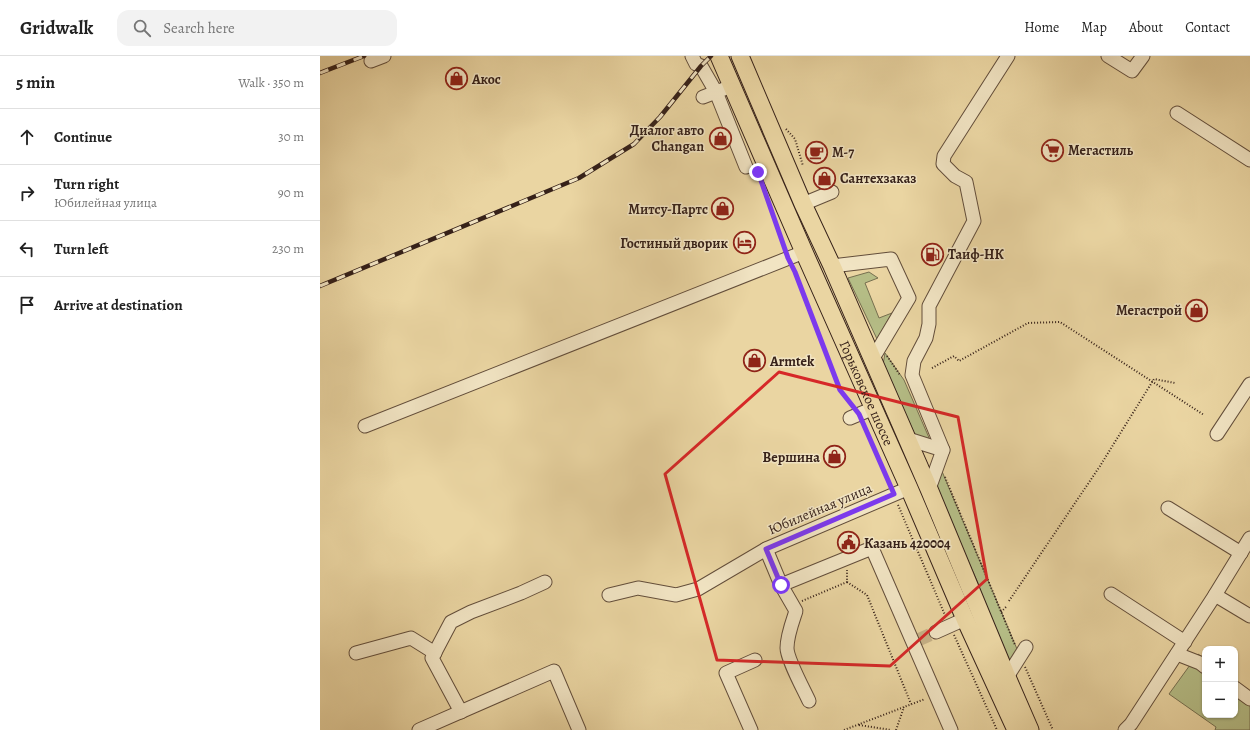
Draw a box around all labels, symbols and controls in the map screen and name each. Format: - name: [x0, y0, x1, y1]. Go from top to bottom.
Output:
- search box: [117, 10, 397, 46]
- text: Gridwalk: [20, 15, 93, 41]
- icon: search: [131, 17, 153, 39]
- text: Search here: [163, 18, 235, 38]
- text: Home: [1024, 18, 1059, 37]
- text: Map: [1081, 18, 1107, 37]
- text: About: [1129, 18, 1163, 37]
- text: Contact: [1185, 18, 1230, 37]
- shop icon: Акос: [443, 66, 469, 92]
- place label: Акос: [471, 70, 501, 89]
- text: 5 min: [16, 71, 55, 94]
- text: Walk · 350 m: [238, 74, 304, 91]
- place label: Диалог авто Changan: [630, 121, 704, 156]
- shop icon: Диалог авто Changan: [707, 125, 733, 151]
- icon: ahead: [16, 126, 38, 148]
- text: Continue: [54, 127, 112, 147]
- text: 30 m: [278, 128, 304, 145]
- supermarket icon: Мегастиль: [1039, 137, 1065, 163]
- cafe icon: M-7: [803, 139, 829, 165]
- place label: Мегастиль: [1068, 141, 1134, 160]
- place label: M-7: [832, 143, 854, 162]
- route end: [749, 163, 767, 181]
- shop icon: Сантехзаказ: [811, 165, 837, 191]
- place label: Сантехзаказ: [840, 169, 916, 188]
- text: Turn right: [54, 174, 119, 194]
- icon: right: [16, 182, 38, 204]
- text: 90 m: [278, 184, 304, 201]
- text: Юбилейная улица: [54, 194, 157, 211]
- shop icon: Митсу-Партс: [710, 196, 736, 222]
- place label: Митсу-Партс: [628, 200, 708, 219]
- hotel icon: Гостиный дворик: [731, 230, 757, 256]
- place label: Гостиный дворик: [620, 234, 728, 253]
- icon: left: [16, 238, 38, 260]
- text: Turn left: [54, 239, 109, 259]
- text: 230 m: [272, 240, 304, 257]
- fuel station icon: Таиф-НК: [920, 241, 946, 267]
- place label: Таиф-НК: [948, 245, 1005, 264]
- icon: arrive: [16, 294, 38, 316]
- text: Arrive at destination: [54, 295, 183, 315]
- shop icon: Мегастрой: [1184, 297, 1210, 323]
- place label: Мегастрой: [1116, 301, 1182, 320]
- street label: Горьковское шоссе: [835, 337, 898, 449]
- shop icon: Armtek: [742, 348, 768, 374]
- place label: Armtek: [769, 352, 815, 371]
- shop icon: Вершина: [822, 444, 848, 470]
- place label: Вершина: [762, 448, 820, 467]
- street label: Юбилейная улица: [765, 478, 875, 539]
- public building icon: Казань 420004: [836, 530, 862, 556]
- place label: Казань 420004: [864, 534, 951, 553]
- route start: [772, 576, 790, 594]
- map controls: [1202, 646, 1238, 718]
- button: +: [1202, 646, 1238, 682]
- button: −: [1202, 682, 1238, 718]

